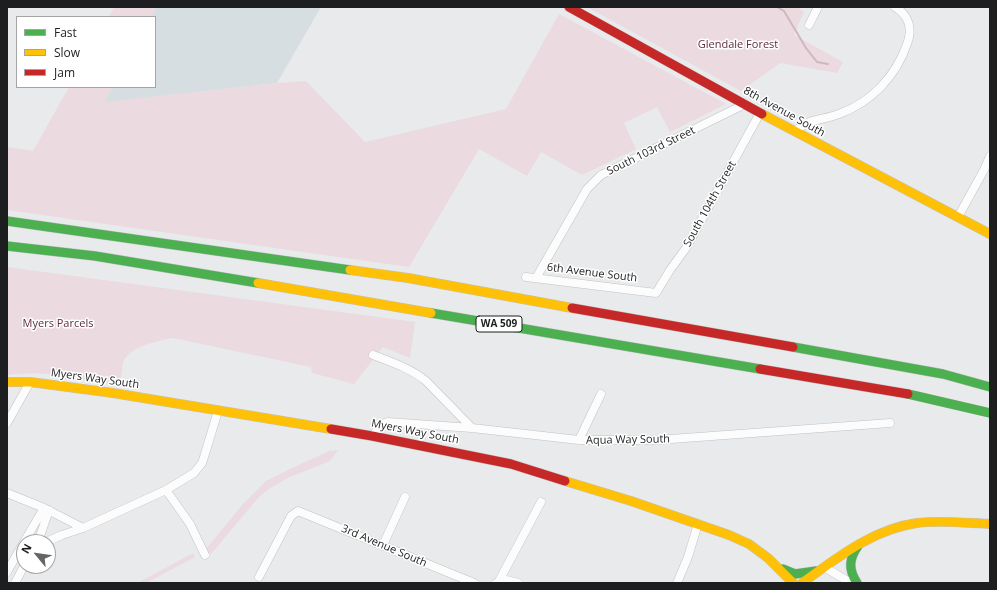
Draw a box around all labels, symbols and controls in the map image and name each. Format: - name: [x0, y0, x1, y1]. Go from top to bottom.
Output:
- legend: [16, 16, 156, 88]
- text: Fast: [54, 24, 77, 41]
- park label: Glendale Forest: [698, 38, 778, 52]
- text: Slow: [54, 44, 80, 61]
- text: Jam: [54, 64, 75, 81]
- street label: 8th Avenue South: [741, 84, 827, 140]
- street label: South 103rd Street: [605, 124, 697, 178]
- street label: South 104th Street: [681, 159, 739, 249]
- street label: 6th Avenue South: [546, 261, 638, 285]
- road number: WA 509: [476, 316, 522, 332]
- park label: Myers Parcels: [23, 317, 93, 331]
- street label: Myers Way South: [50, 366, 140, 392]
- street label: Myers Way South: [370, 417, 460, 447]
- street label: Aqua Way South: [586, 433, 670, 447]
- street label: 3rd Avenue South: [339, 522, 429, 570]
- north arrow: [16, 534, 56, 574]
- text: N: [17, 541, 35, 556]

